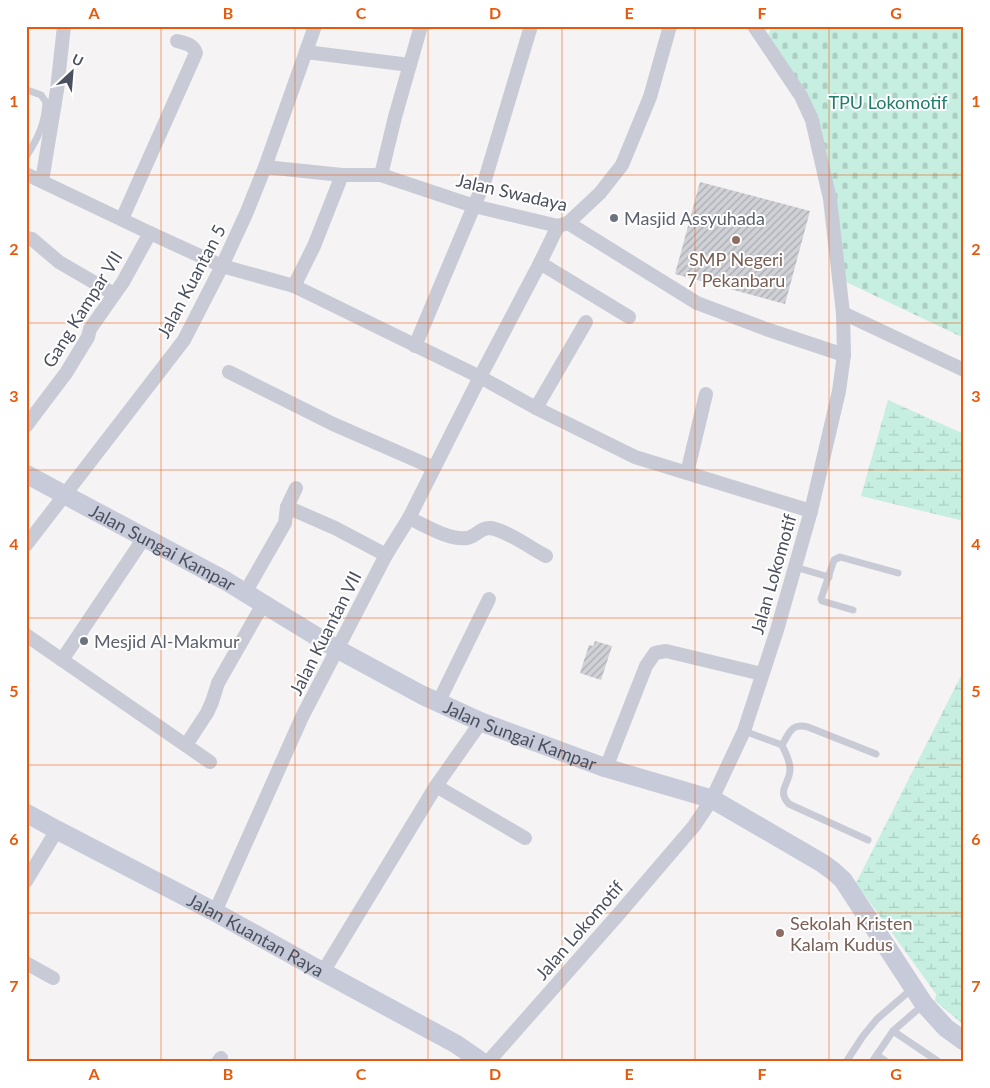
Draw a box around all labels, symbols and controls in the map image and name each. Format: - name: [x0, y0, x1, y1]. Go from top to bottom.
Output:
- text: A: [87, 3, 100, 22]
- text: B: [223, 3, 233, 22]
- text: C: [356, 3, 367, 22]
- text: D: [489, 3, 501, 22]
- text: E: [624, 3, 634, 22]
- text: F: [757, 3, 767, 22]
- text: G: [890, 3, 902, 22]
- north arrow: [48, 48, 98, 98]
- text: U: [70, 50, 86, 70]
- text: 1: [9, 91, 19, 110]
- park label: TPU Lokomotif: [828, 91, 948, 113]
- text: 1: [971, 91, 981, 110]
- street label: Jalan Swadaya: [454, 169, 570, 215]
- place label: Masjid Assyuhada: [624, 207, 765, 229]
- marker: Masjid Assyuhada: [608, 212, 620, 224]
- street label: Jalan Kuantan 5: [152, 221, 230, 341]
- marker: SMP Negeri 7 Pekanbaru: [730, 234, 742, 246]
- text: 2: [9, 239, 19, 258]
- text: 2: [971, 239, 981, 258]
- street label: Gang Kampar VII: [37, 247, 127, 371]
- place label: SMP Negeri 7 Pekanbaru: [687, 248, 785, 291]
- text: 3: [9, 386, 19, 405]
- text: 3: [971, 386, 981, 405]
- street label: Jalan Sungai Kampar: [86, 499, 240, 595]
- street label: Jalan Lokomotif: [745, 511, 801, 637]
- text: 4: [9, 534, 19, 553]
- text: 4: [971, 534, 981, 553]
- street label: Jalan Kuantan VII: [284, 567, 366, 699]
- place label: Mesjid Al-Makmur: [94, 630, 240, 652]
- marker: Mesjid Al-Makmur: [78, 635, 90, 647]
- text: 5: [9, 681, 19, 700]
- text: 5: [971, 681, 981, 700]
- street label: Jalan Sungai Kampar: [440, 695, 600, 775]
- text: 6: [9, 829, 19, 848]
- text: 6: [971, 829, 981, 848]
- street label: Jalan Lokomotif: [530, 876, 628, 984]
- street label: Jalan Kuantan Raya: [184, 889, 328, 981]
- place label: Sekolah Kristen Kalam Kudus: [790, 912, 912, 955]
- marker: Sekolah Kristen Kalam Kudus: [774, 927, 786, 939]
- text: 7: [9, 976, 19, 995]
- text: 7: [971, 976, 981, 995]
- text: A: [87, 1064, 100, 1083]
- text: B: [223, 1064, 233, 1083]
- text: C: [356, 1064, 367, 1083]
- text: D: [489, 1064, 501, 1083]
- text: E: [624, 1064, 634, 1083]
- text: F: [757, 1064, 767, 1083]
- text: G: [890, 1064, 902, 1083]

